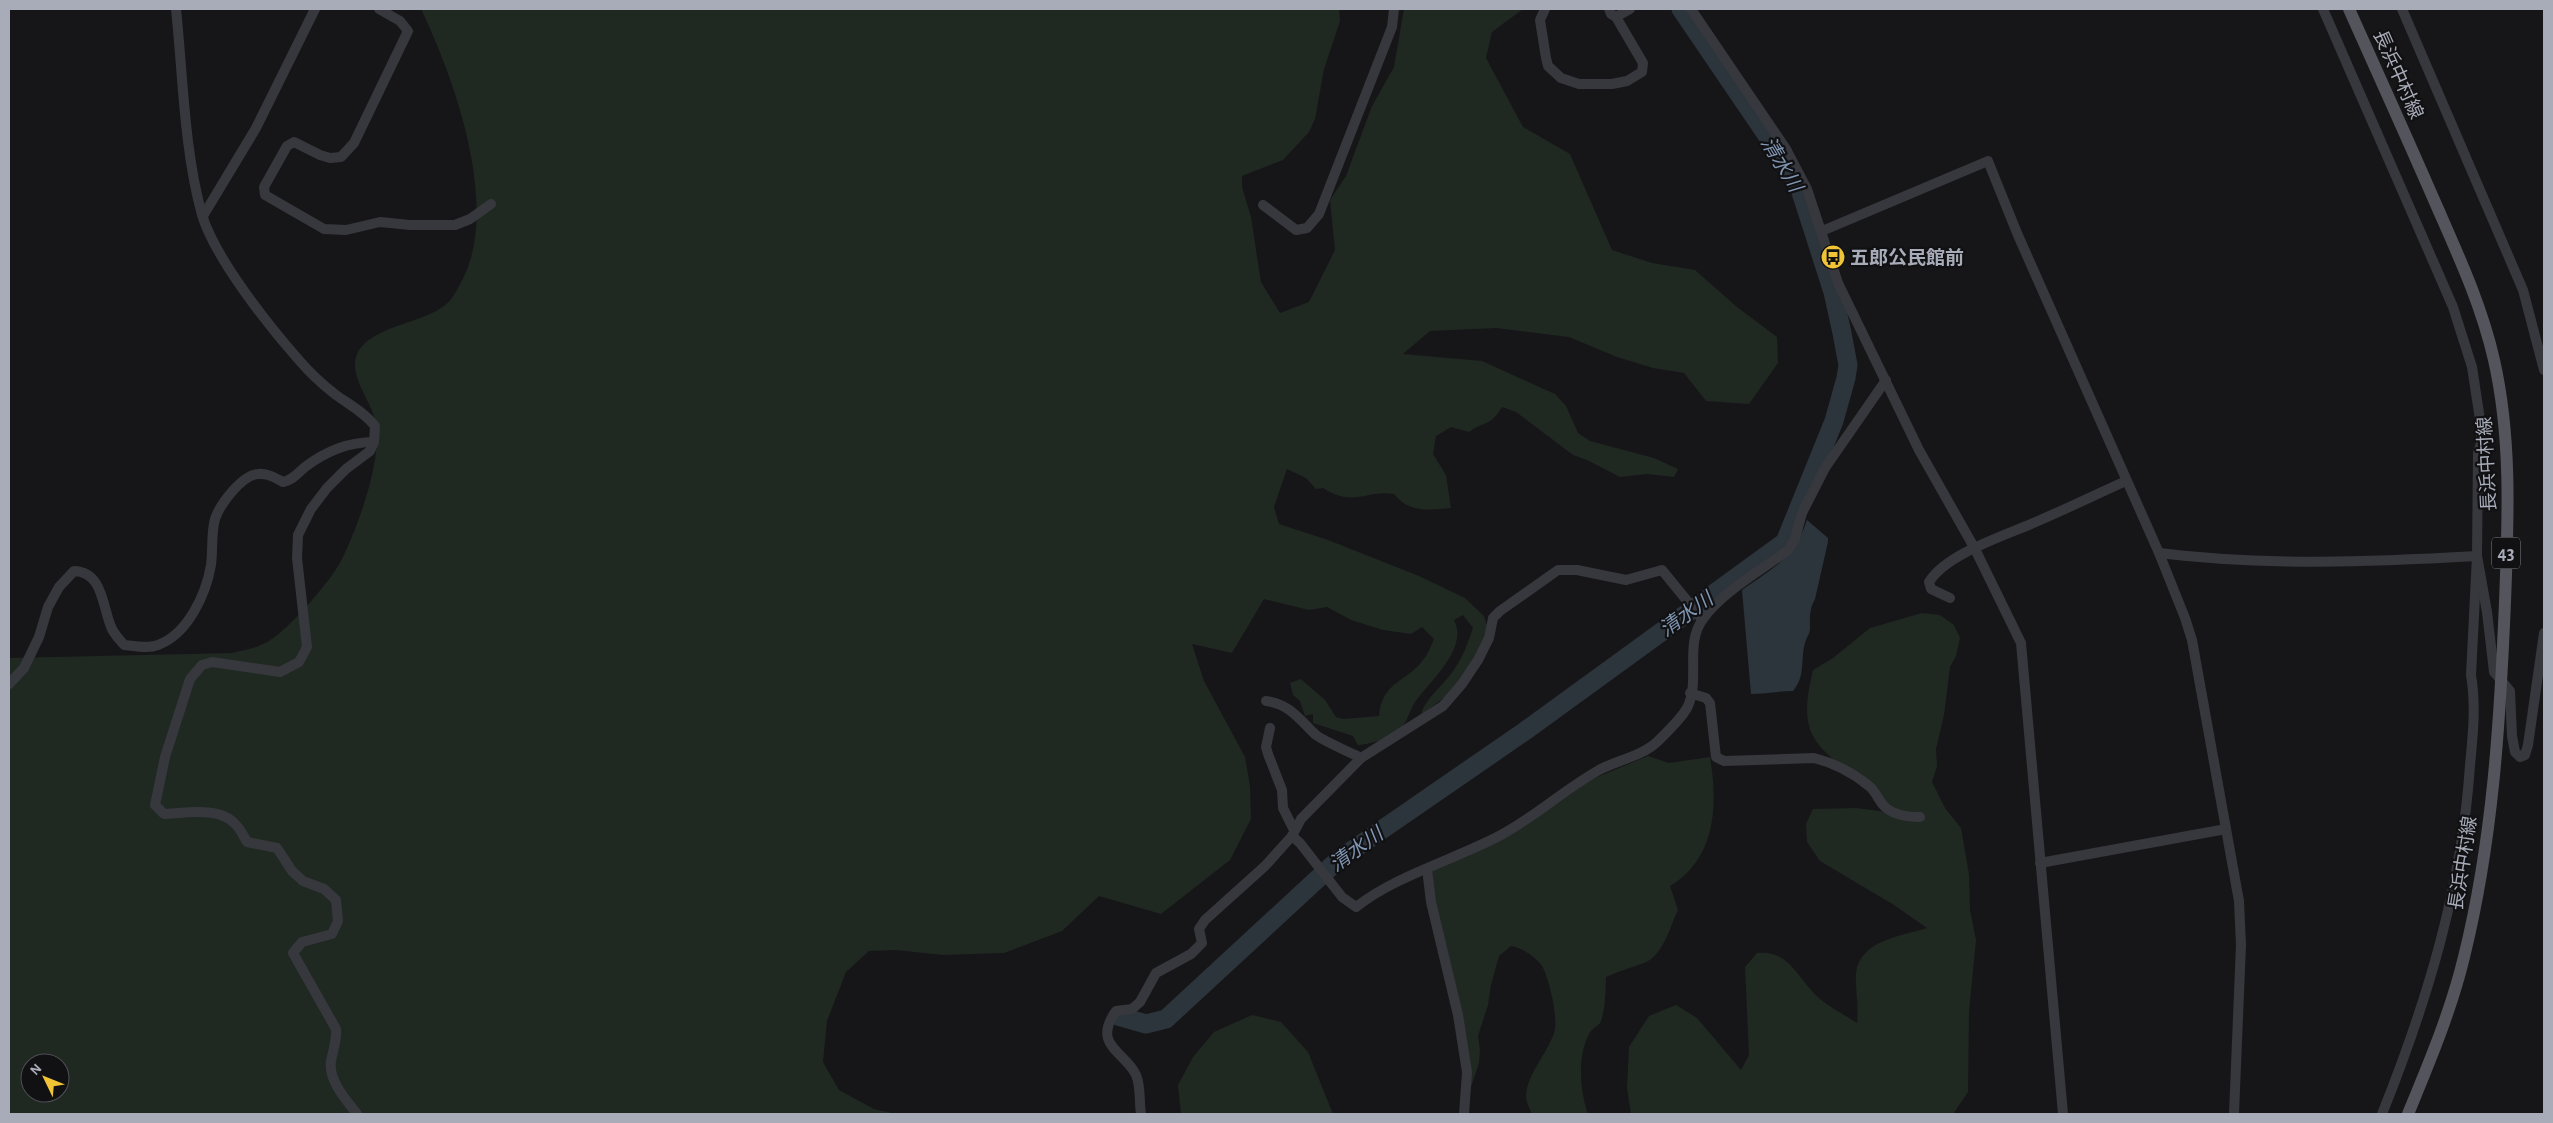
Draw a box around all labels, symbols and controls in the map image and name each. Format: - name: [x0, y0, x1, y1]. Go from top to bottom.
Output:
- street label: 長浜中村線: [2370, 27, 2427, 122]
- water label: 清水川: [1757, 133, 1807, 197]
- bus stop icon: 五郎公民館前: [1820, 244, 1846, 270]
- place label: 五郎公民館前: [1850, 248, 1964, 268]
- street label: 長浜中村線: [2475, 416, 2499, 512]
- road number: 43: [2492, 538, 2520, 568]
- water label: 清水川: [1656, 587, 1718, 641]
- street label: 長浜中村線: [2446, 815, 2480, 912]
- water label: 清水川: [1326, 822, 1388, 876]
- north arrow: [20, 1053, 70, 1103]
- text: N: [28, 1061, 45, 1078]

